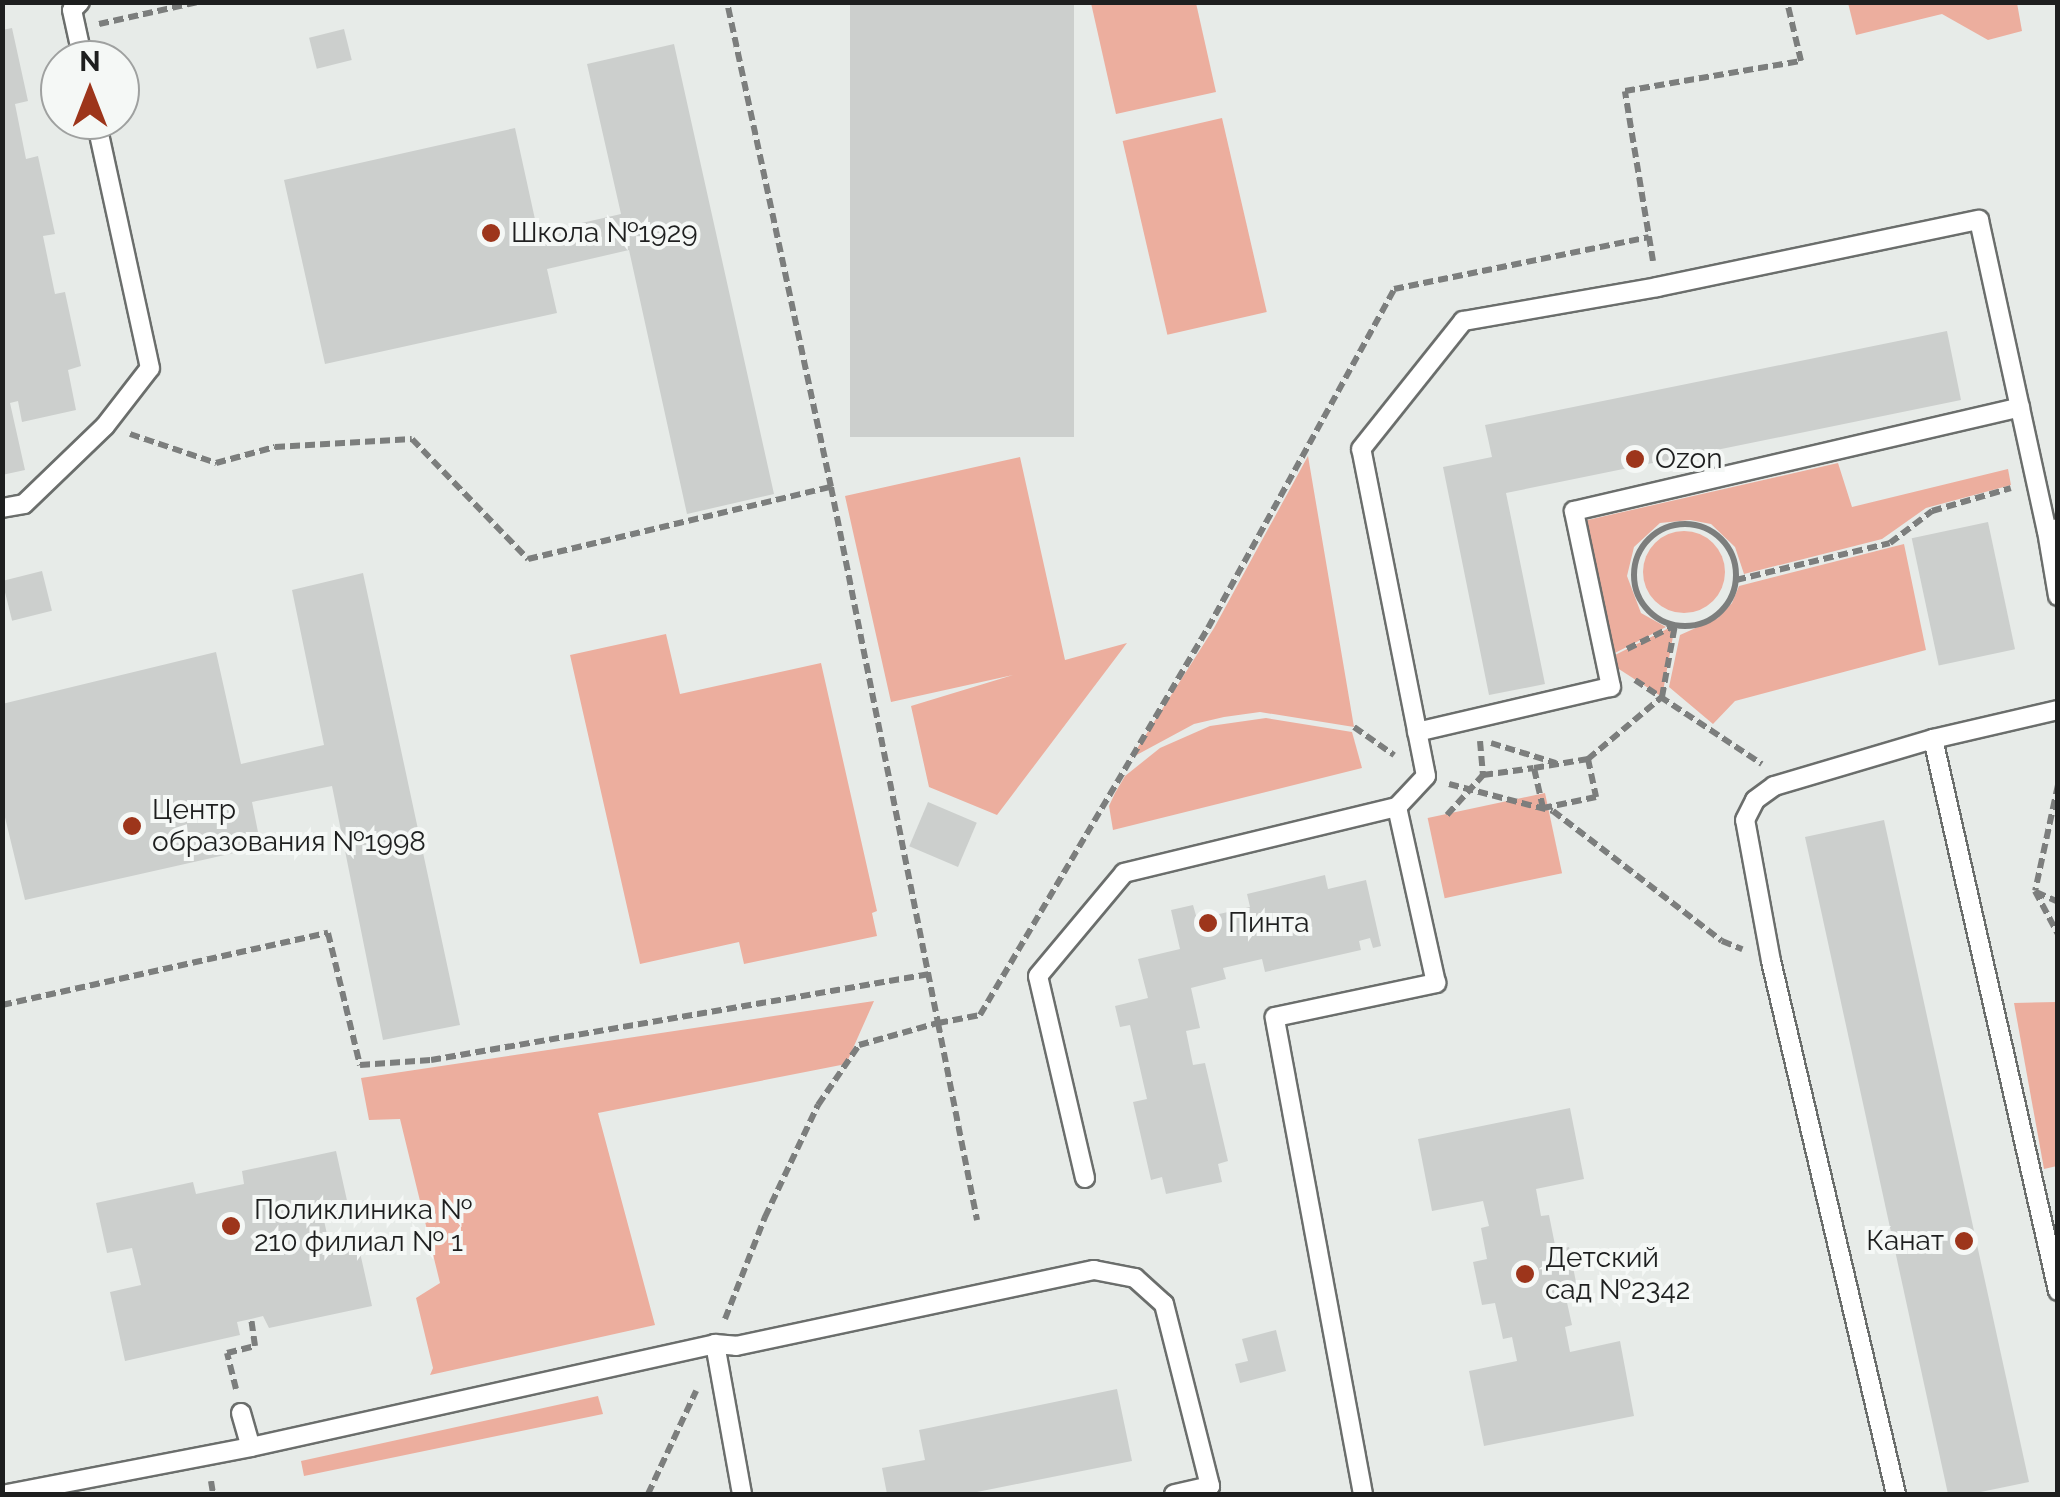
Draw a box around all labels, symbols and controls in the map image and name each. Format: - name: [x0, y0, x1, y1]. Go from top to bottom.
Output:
- north arrow: [40, 40, 140, 140]
- text: N: [79, 45, 101, 78]
- place label: Школа №1929: [511, 216, 698, 250]
- marker: Школа №1929: [480, 222, 502, 244]
- place label: Ozon: [1655, 442, 1722, 476]
- marker: Ozon: [1624, 448, 1646, 470]
- place label: Центр образования №1998: [152, 793, 426, 859]
- marker: Центр образования №1998: [121, 815, 143, 837]
- place label: Пинта: [1228, 906, 1309, 940]
- marker: Пинта: [1197, 912, 1219, 934]
- place label: Поликлиника № 210 филиал № 1: [254, 1193, 472, 1259]
- marker: Поликлиника № 210 филиал № 1: [218, 1213, 244, 1239]
- place label: Канат: [1866, 1224, 1944, 1258]
- marker: Канат: [1953, 1230, 1975, 1252]
- place label: Детский сад №2342: [1545, 1241, 1690, 1307]
- marker: Детский сад №2342: [1514, 1263, 1536, 1285]

